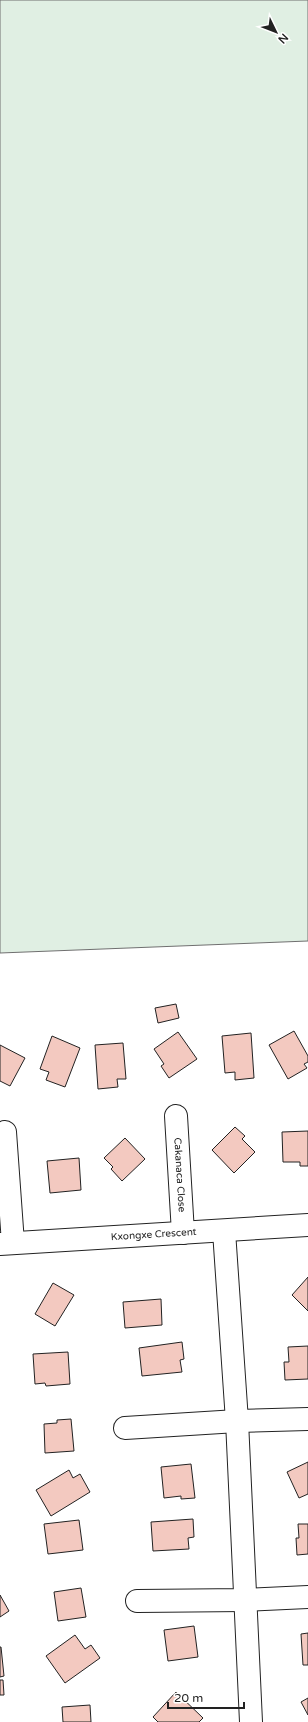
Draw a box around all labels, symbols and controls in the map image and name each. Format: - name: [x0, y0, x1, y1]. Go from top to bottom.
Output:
- north arrow: [256, 12, 296, 52]
- text: N: [275, 31, 291, 46]
- street label: Cakanaca Close: [171, 1137, 188, 1213]
- street label: Kxongxe Crescent: [111, 1226, 197, 1243]
- scale bar: [168, 1684, 244, 1710]
- text: 20 m: [174, 1691, 203, 1705]

